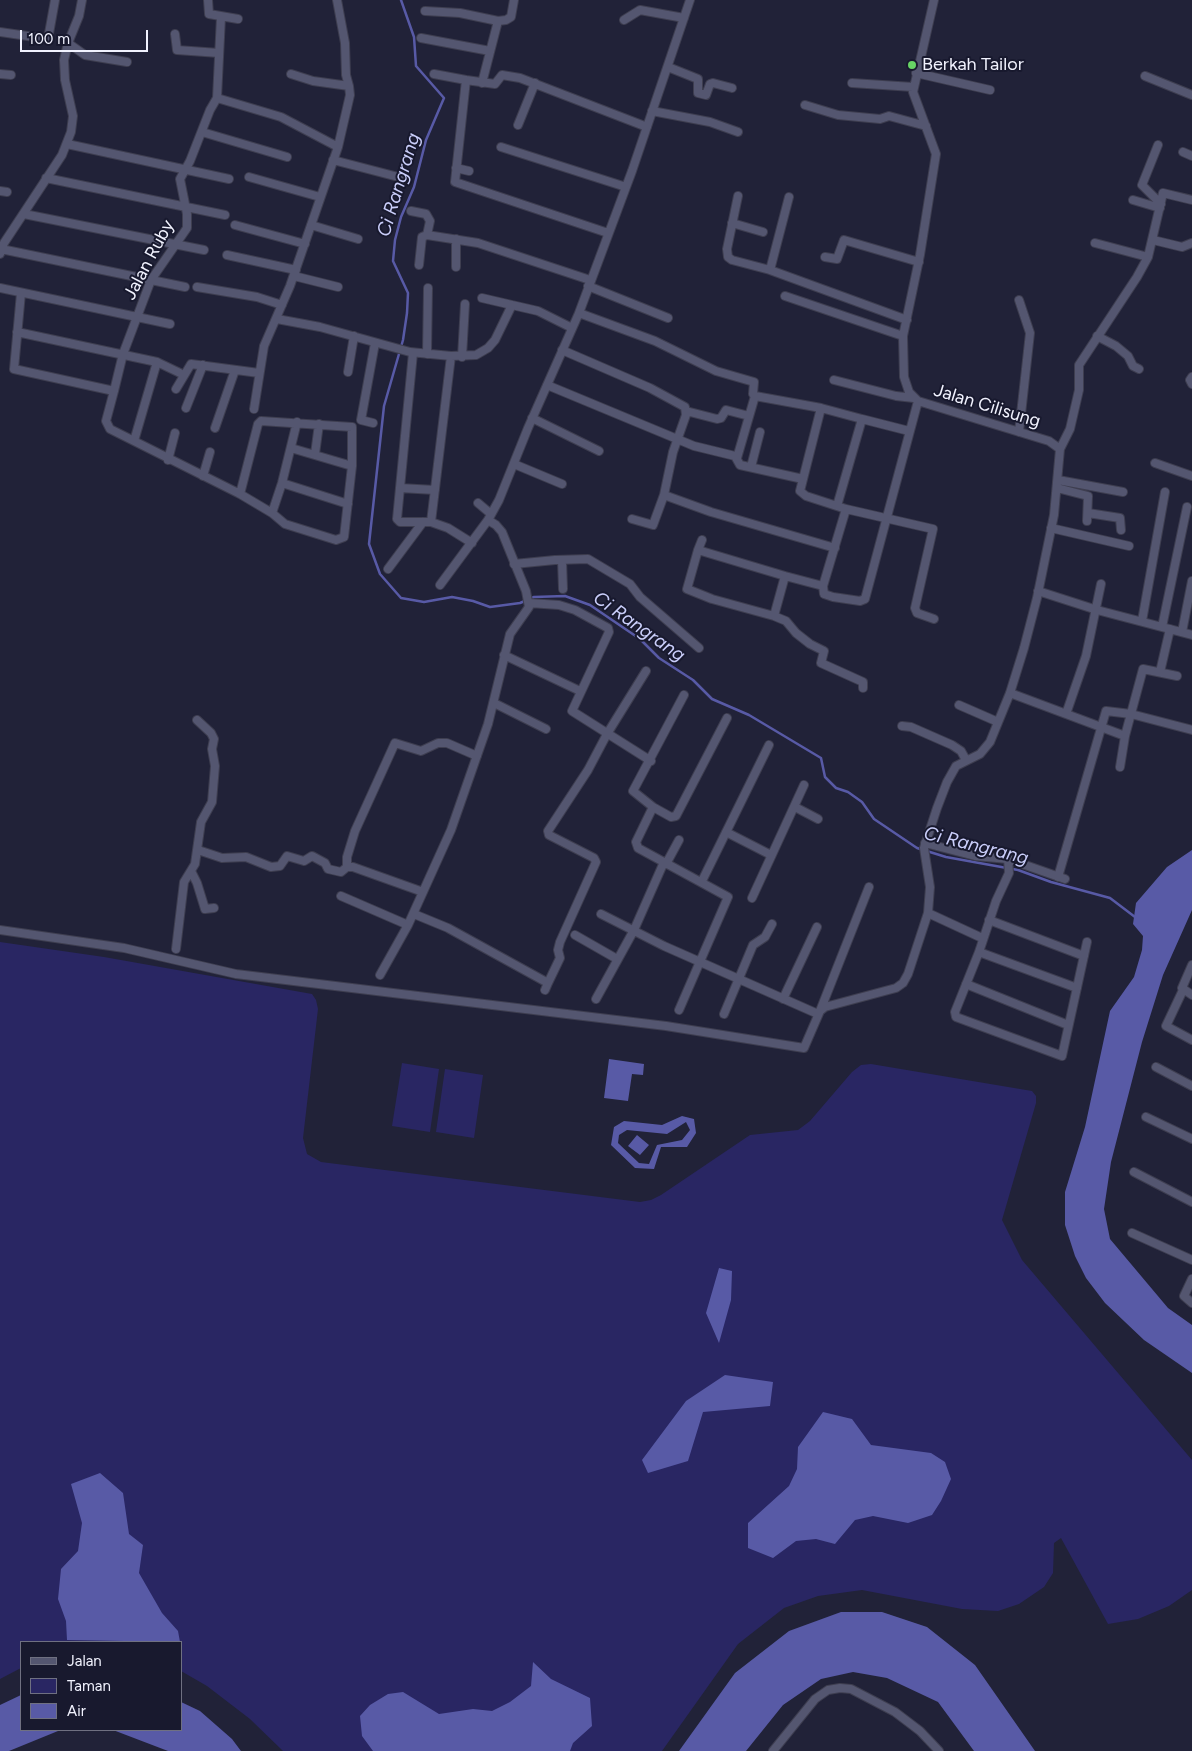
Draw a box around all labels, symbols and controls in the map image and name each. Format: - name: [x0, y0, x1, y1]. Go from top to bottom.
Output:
- scale bar: [22, 20, 150, 52]
- text: 100 m: [28, 30, 70, 48]
- place label: Berkah Tailor: [922, 54, 1024, 76]
- marker: Berkah Tailor: [906, 59, 918, 71]
- water label: Ci Rangrang: [372, 131, 426, 239]
- street label: Jalan Ruby: [119, 216, 179, 304]
- street label: Jalan Cilisung: [931, 380, 1043, 432]
- water label: Ci Rangrang: [589, 587, 689, 667]
- water label: Ci Rangrang: [921, 822, 1031, 870]
- legend: [20, 1641, 182, 1731]
- text: Jalan: [67, 1652, 102, 1670]
- text: Taman: [67, 1677, 111, 1695]
- text: Air: [67, 1702, 86, 1720]

